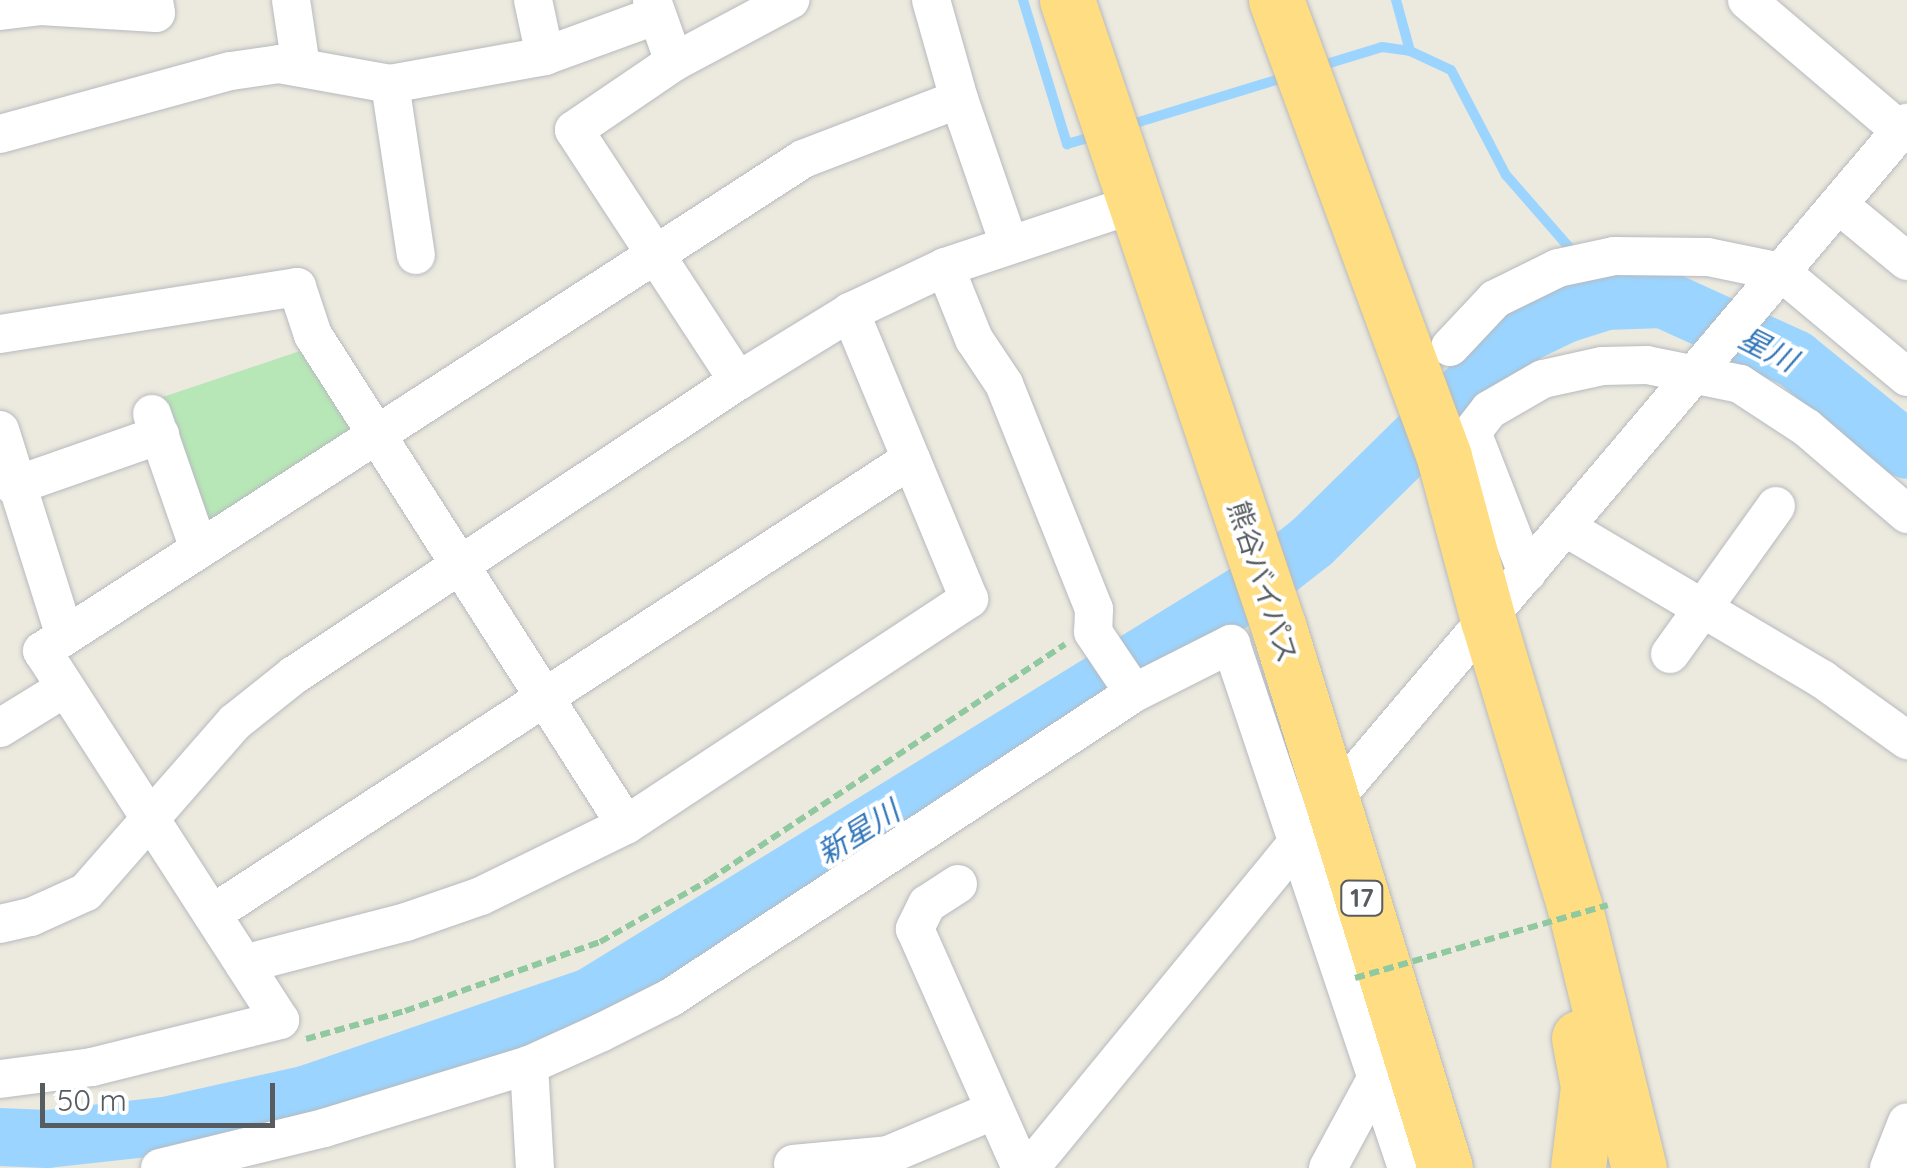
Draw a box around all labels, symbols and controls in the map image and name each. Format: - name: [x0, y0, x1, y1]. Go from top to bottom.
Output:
- water label: 星川: [1733, 319, 1803, 379]
- street label: 熊谷バイパス: [1221, 497, 1305, 667]
- water label: 新星川: [810, 793, 906, 871]
- road number: 17: [1340, 878, 1384, 918]
- scale bar: [45, 1063, 280, 1125]
- text: 50 m: [57, 1081, 127, 1119]

